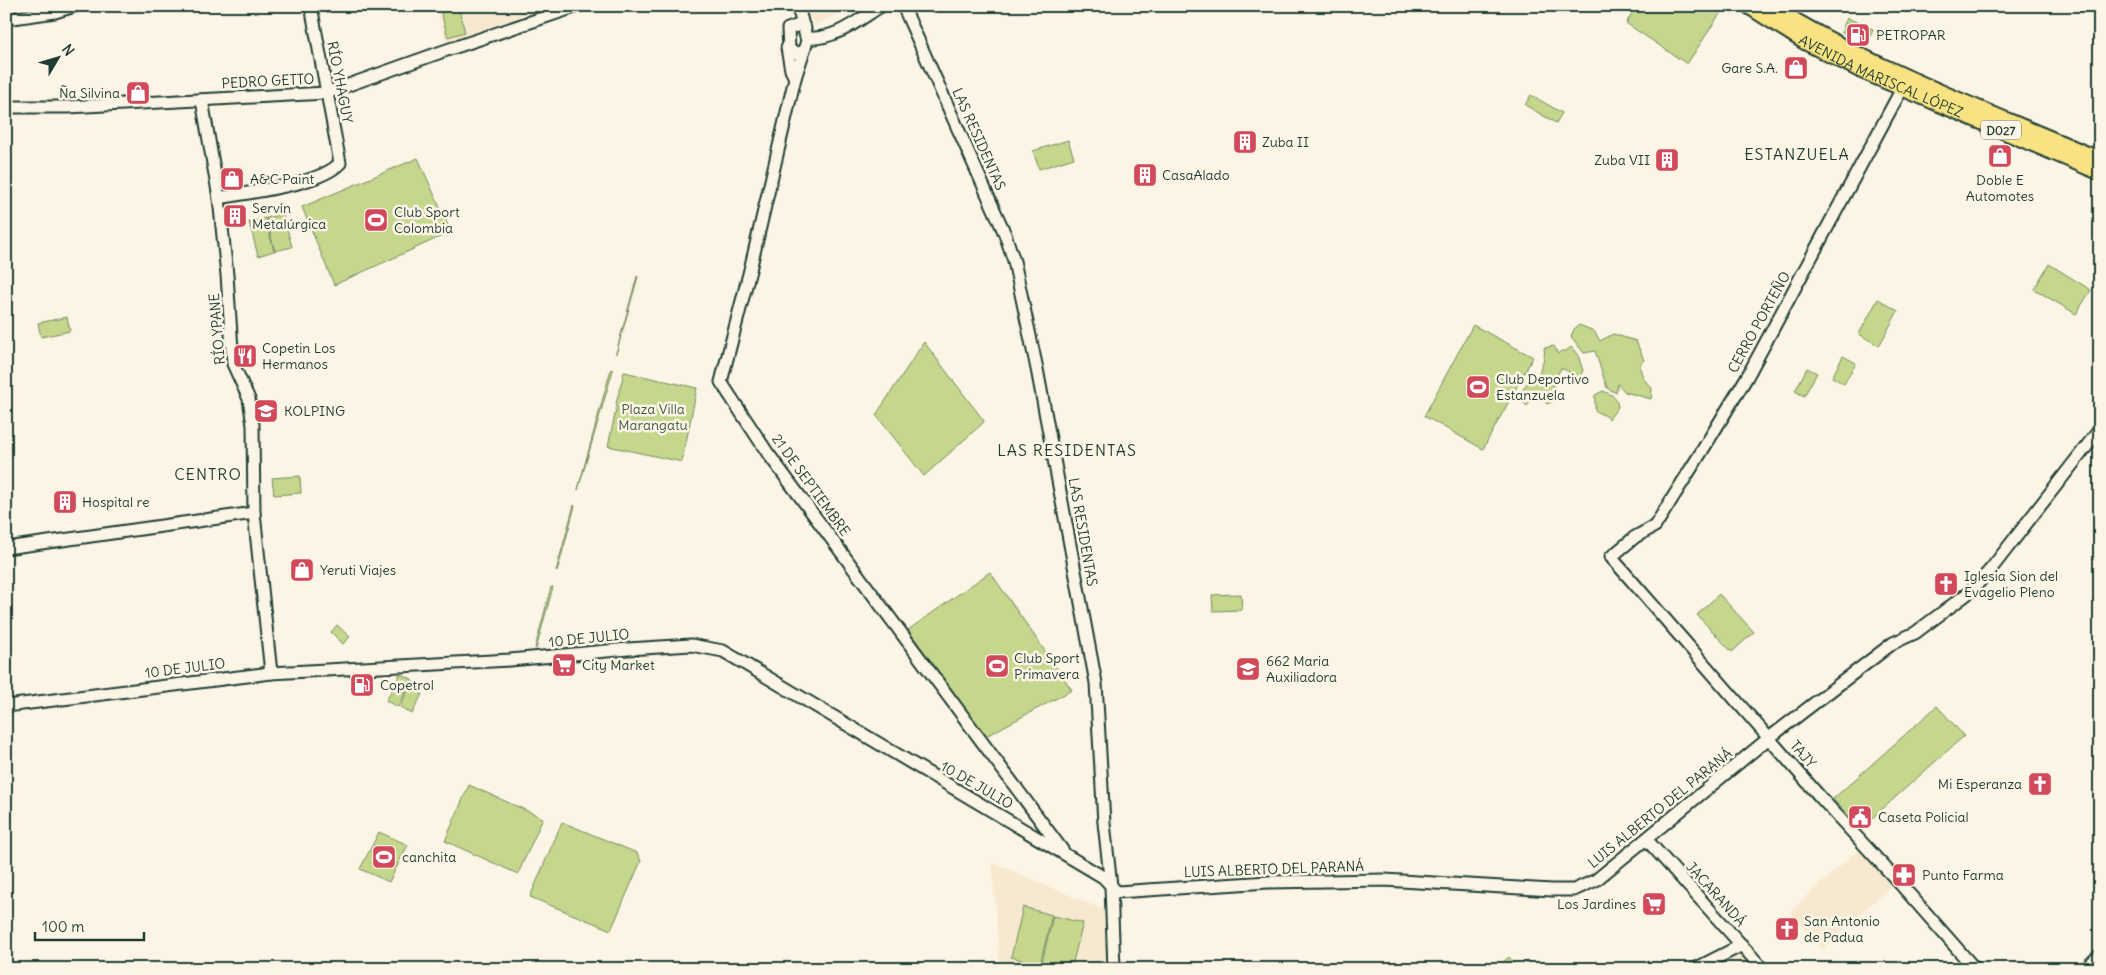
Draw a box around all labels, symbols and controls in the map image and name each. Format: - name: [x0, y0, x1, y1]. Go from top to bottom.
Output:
- fuel station icon: PETROPAR: [1845, 22, 1871, 48]
- place label: PETROPAR: [1876, 26, 1946, 44]
- street label: AVENIDA MARISCAL LÓPEZ: [1795, 31, 1966, 122]
- north arrow: [32, 32, 82, 82]
- street label: RÍO YHAGUY: [323, 39, 357, 125]
- text: N: [58, 41, 78, 59]
- shop icon: Gare S.A.: [1783, 55, 1809, 81]
- place label: Gare S.A.: [1721, 59, 1778, 77]
- street label: PEDRO GETTO: [221, 70, 315, 92]
- shop icon: Ña Silvina: [125, 80, 151, 106]
- place label: Ña Silvina: [59, 84, 120, 102]
- street label: LAS RESIDENTAS: [948, 85, 1010, 193]
- road number: D027: [1981, 120, 2021, 140]
- building icon: Zuba II: [1232, 129, 1258, 155]
- place label: Zuba II: [1262, 133, 1309, 151]
- shop icon: Doble E Automotes: [1987, 143, 2013, 169]
- district label: ESTANZUELA: [1744, 144, 1850, 164]
- building icon: Zuba VII: [1654, 147, 1680, 173]
- place label: Zuba VII: [1594, 151, 1650, 169]
- building icon: CasaAlado: [1132, 162, 1158, 188]
- shop icon: A&C Paint: [219, 166, 245, 192]
- place label: CasaAlado: [1162, 166, 1230, 184]
- place label: A&C Paint: [250, 170, 314, 188]
- place label: Doble E Automotes: [1966, 171, 2034, 205]
- place label: Servín Metalúrgica: [252, 199, 326, 233]
- building icon: Servín Metalúrgica: [222, 203, 248, 229]
- place label: Club Sport Colombia: [394, 203, 460, 237]
- sports icon: Club Sport Colombia: [363, 207, 389, 233]
- street label: CERRO PORTEÑO: [1724, 268, 1794, 376]
- street label: RÍO YPANE: [205, 293, 229, 365]
- place label: Copetin Los Hermanos: [262, 339, 335, 373]
- restaurant icon: Copetin Los Hermanos: [232, 343, 258, 369]
- place label: Club Deportivo Estanzuela: [1496, 370, 1589, 404]
- sports icon: Club Deportivo Estanzuela: [1465, 374, 1491, 400]
- school or university icon: KOLPING: [253, 398, 279, 424]
- park label: Plaza Villa Marangatu: [618, 400, 688, 434]
- place label: KOLPING: [284, 402, 345, 420]
- street label: 21 DE SEPTIEMBRE: [768, 430, 854, 540]
- district label: LAS RESIDENTAS: [997, 440, 1137, 460]
- district label: CENTRO: [174, 464, 242, 484]
- street label: LAS RESIDENTAS: [1065, 476, 1101, 588]
- building icon: Hospital re: [52, 489, 78, 515]
- place label: Hospital re: [82, 493, 149, 511]
- shop icon: Yeruti Viajes: [289, 557, 315, 583]
- place label: Yeruti Viajes: [320, 561, 396, 579]
- place label: Iglesia Sion del Evagelio Pleno: [1964, 567, 2058, 601]
- church icon: Iglesia Sion del Evagelio Pleno: [1933, 571, 1959, 597]
- street label: 10 DE JULIO: [548, 625, 630, 651]
- place label: Club Sport Primavera: [1014, 649, 1080, 683]
- supermarket icon: City Market: [551, 652, 577, 678]
- place label: 662 Maria Auxiliadora: [1266, 652, 1337, 686]
- sports icon: Club Sport Primavera: [984, 653, 1010, 679]
- street label: 10 DE JULIO: [144, 654, 226, 682]
- place label: City Market: [582, 656, 655, 674]
- school or university icon: 662 Maria Auxiliadora: [1235, 656, 1261, 682]
- fuel station icon: Copetrol: [349, 672, 375, 698]
- place label: Copetrol: [380, 676, 434, 694]
- street label: TAJY: [1786, 737, 1820, 772]
- street label: LUIS ALBERTO DEL PARANÁ: [1584, 744, 1736, 872]
- street label: 10 DE JULIO: [938, 757, 1017, 813]
- church icon: Mi Esperanza: [2027, 771, 2053, 797]
- place label: Mi Esperanza: [1938, 775, 2022, 793]
- public building icon: Caseta Policial: [1847, 804, 1873, 830]
- place label: Caseta Policial: [1878, 808, 1969, 826]
- sports icon: canchita: [371, 844, 397, 870]
- place label: canchita: [402, 848, 456, 866]
- street label: LUIS ALBERTO DEL PARANÁ: [1184, 857, 1364, 881]
- street label: JACARANDÁ: [1682, 858, 1750, 930]
- pharmacy icon: Punto Farma: [1891, 862, 1917, 888]
- place label: Punto Farma: [1922, 866, 2004, 884]
- supermarket icon: Los Jardines: [1641, 891, 1667, 917]
- place label: Los Jardines: [1557, 895, 1636, 913]
- scale bar: [35, 910, 144, 942]
- place label: San Antonio de Padua: [1804, 912, 1880, 946]
- church icon: San Antonio de Padua: [1774, 916, 1800, 942]
- text: 100 m: [42, 917, 84, 936]

